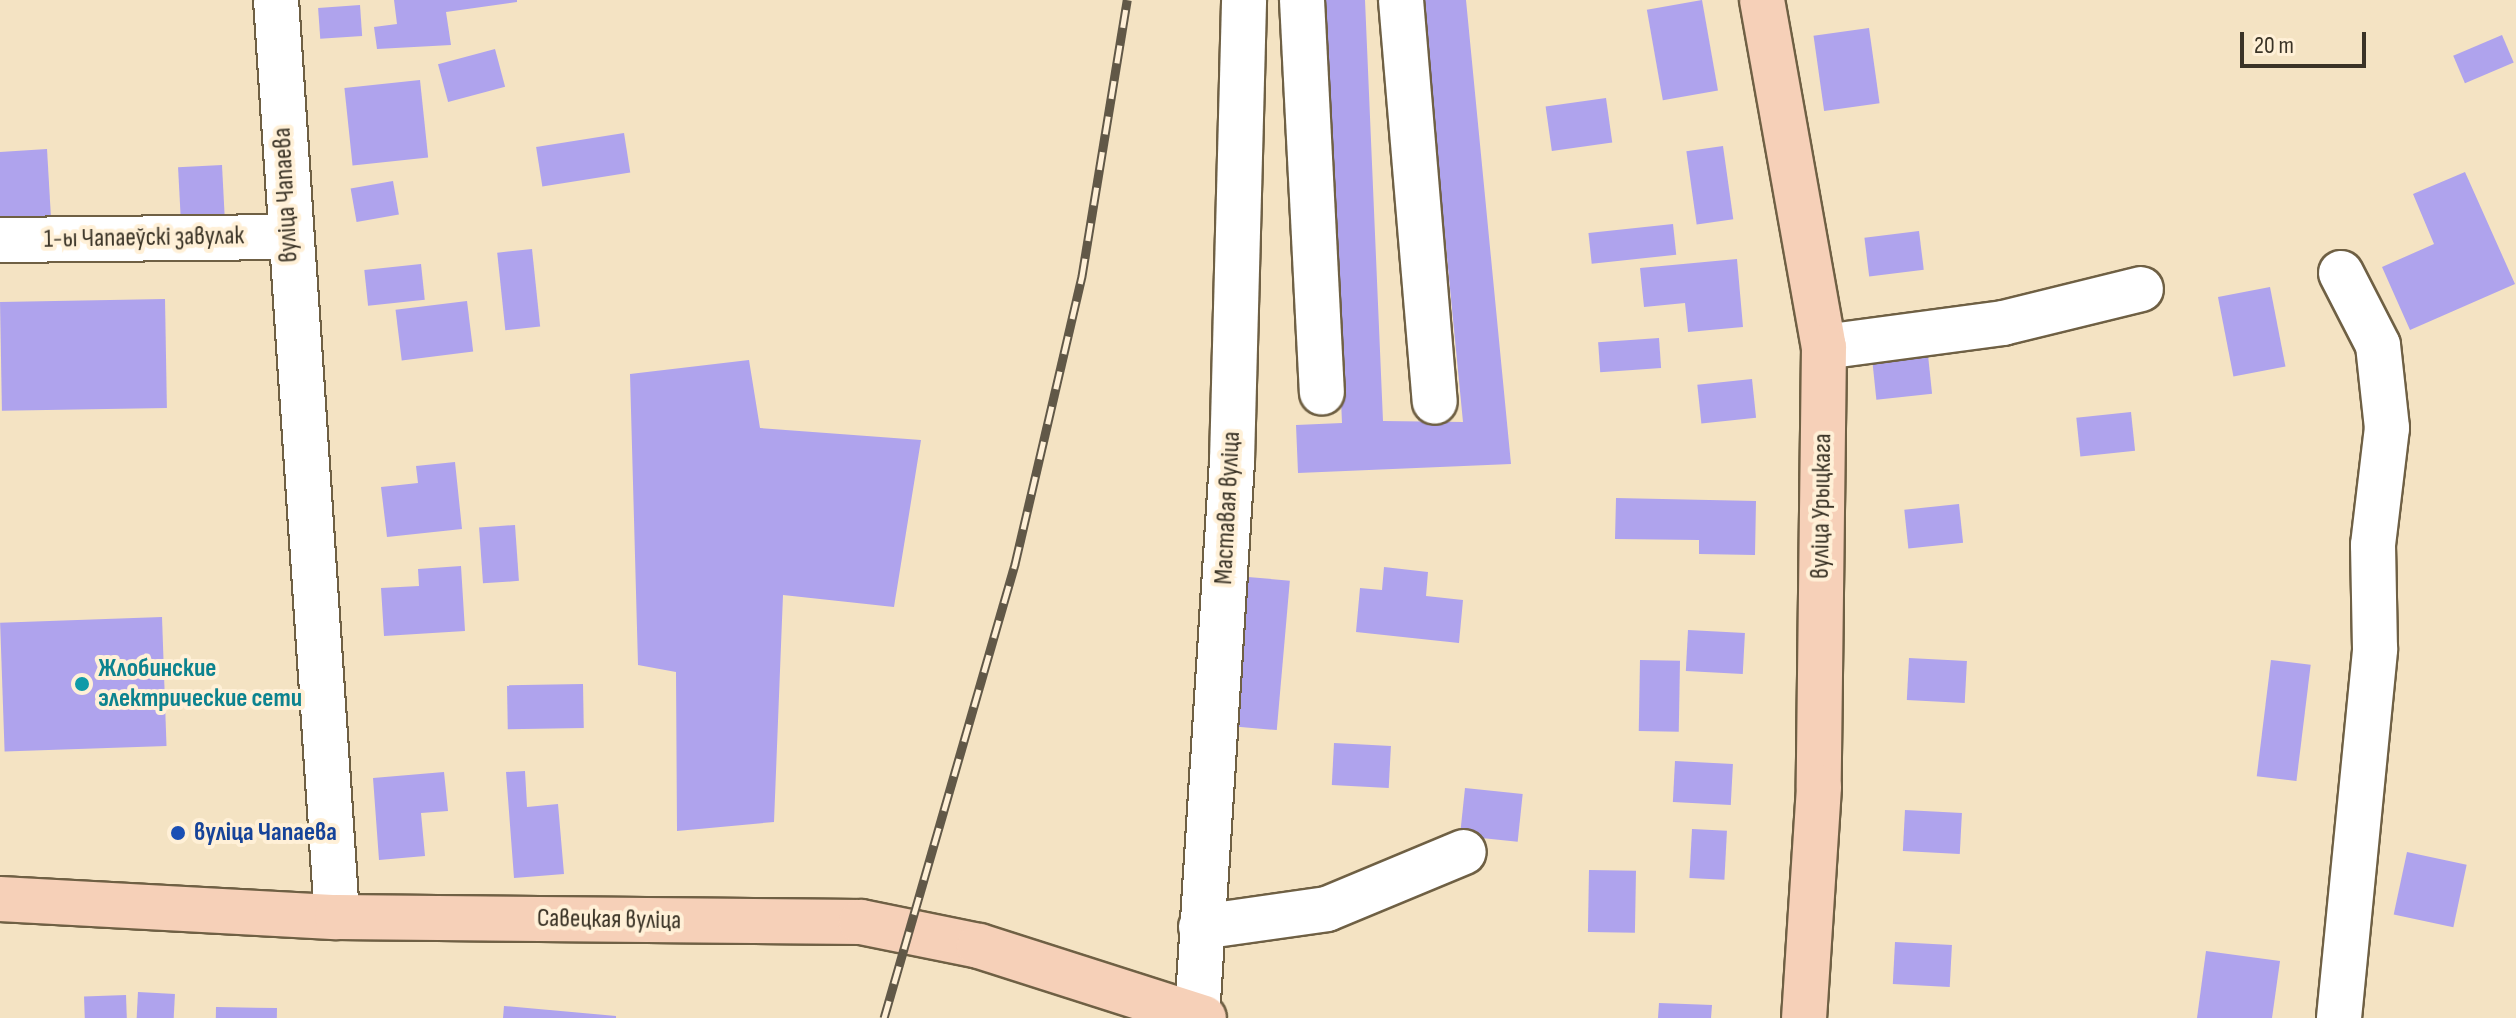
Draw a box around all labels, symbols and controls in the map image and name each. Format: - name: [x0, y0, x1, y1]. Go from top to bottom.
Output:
- scale bar: [2244, 16, 2370, 66]
- text: 20 m: [2254, 31, 2294, 60]
- street label: вуліца Чапаева: [267, 127, 305, 263]
- street label: 1-ы Чапаеўскі завулак: [44, 221, 244, 255]
- street label: Маставая вуліца: [1208, 431, 1248, 585]
- street label: вуліца Урыцкага: [1805, 433, 1839, 579]
- place label: Жлобинские электрические сети: [98, 653, 302, 714]
- marker: Жлобинские электрические сети: [73, 675, 91, 693]
- place label: вуліца Чапаева: [194, 817, 337, 849]
- marker: вуліца Чапаева: [169, 824, 187, 842]
- street label: Савецкая вуліца: [537, 903, 681, 937]

